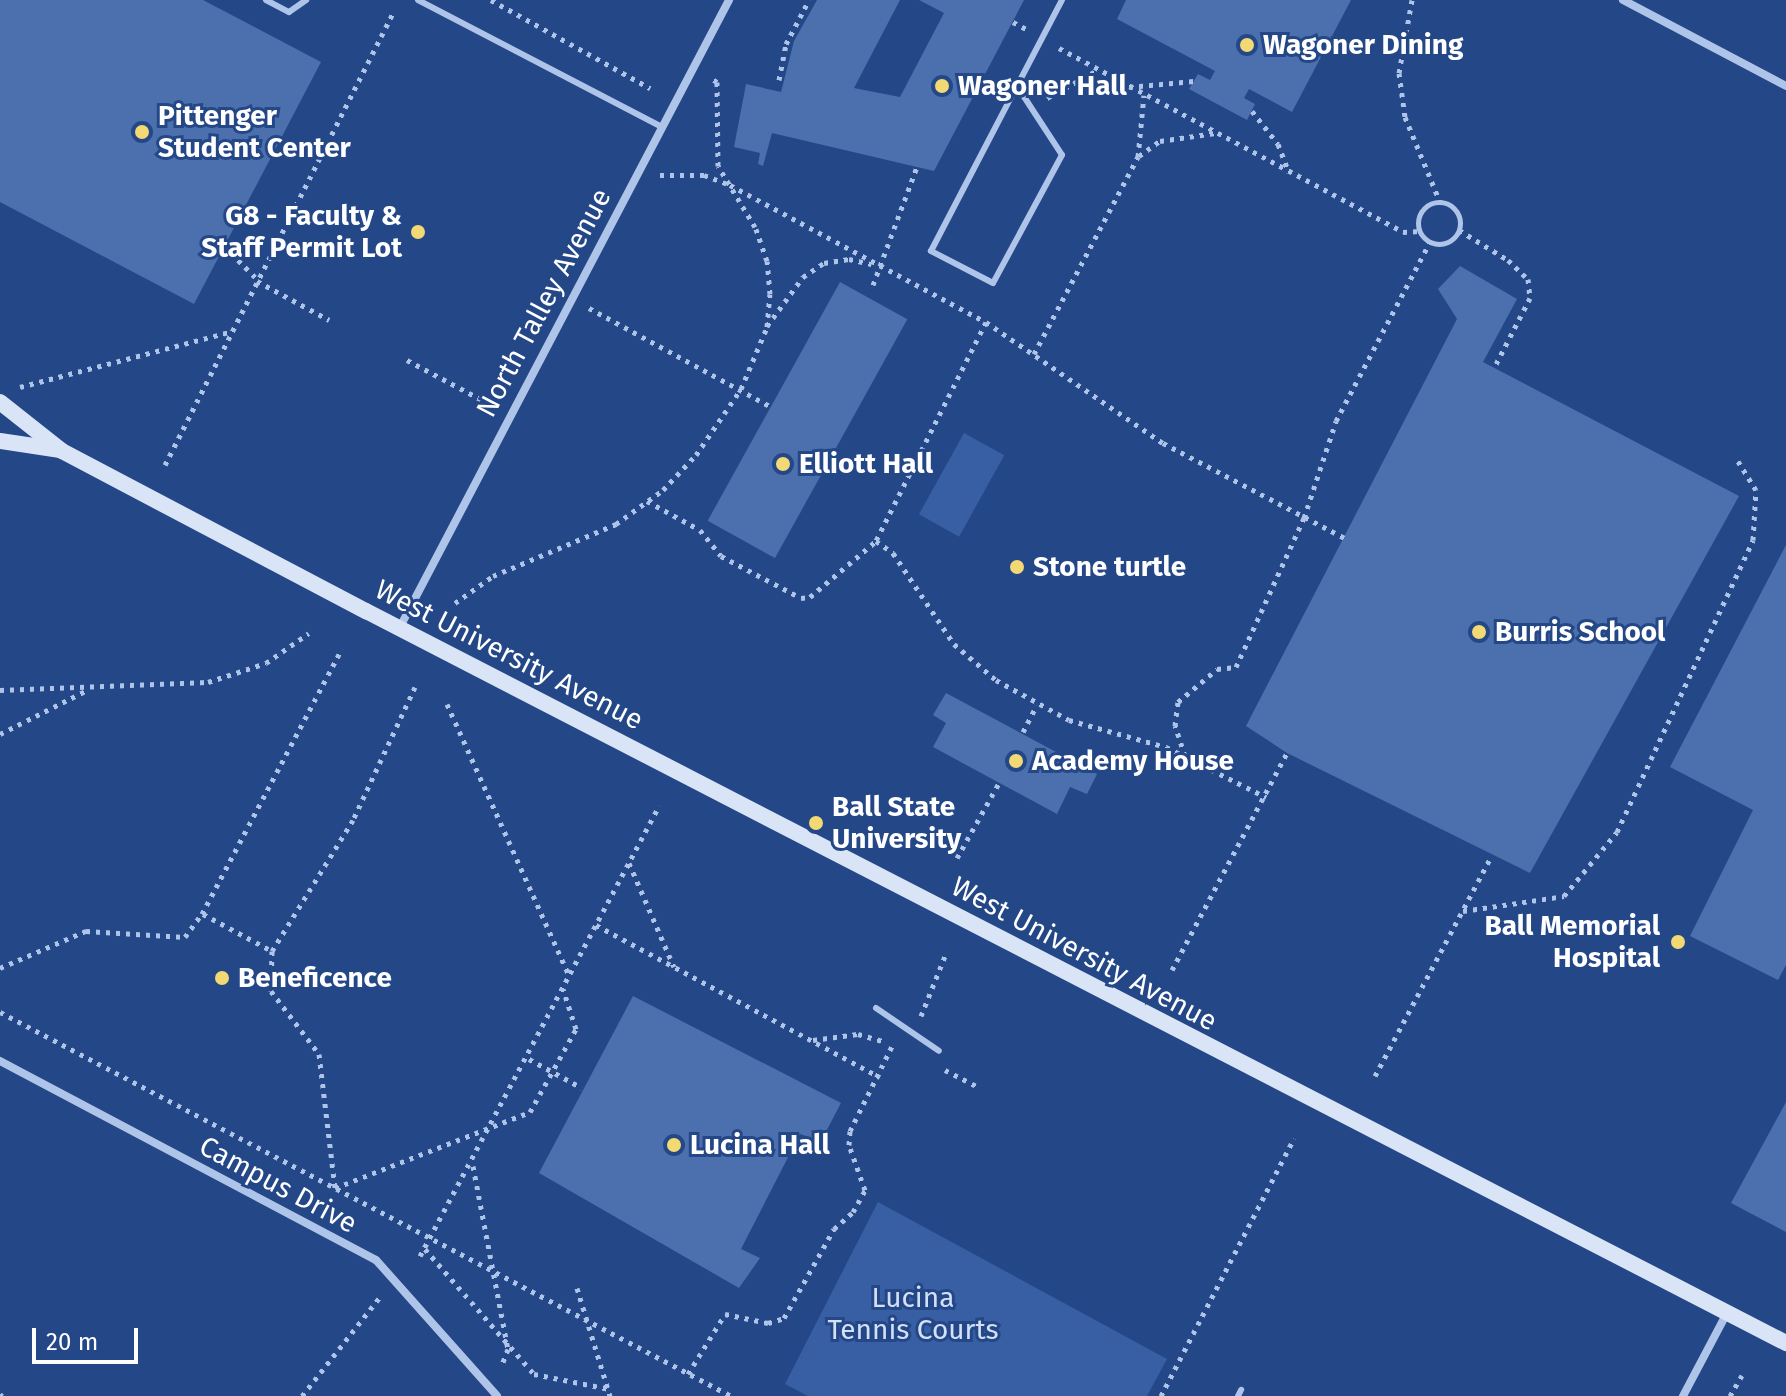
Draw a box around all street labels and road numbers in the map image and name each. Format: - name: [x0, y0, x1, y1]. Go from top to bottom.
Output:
- street label: North Talley Avenue: [470, 183, 618, 423]
- street label: West University Avenue: [370, 573, 648, 737]
- street label: West University Avenue: [945, 870, 1223, 1038]
- street label: Campus Drive: [193, 1129, 363, 1241]

